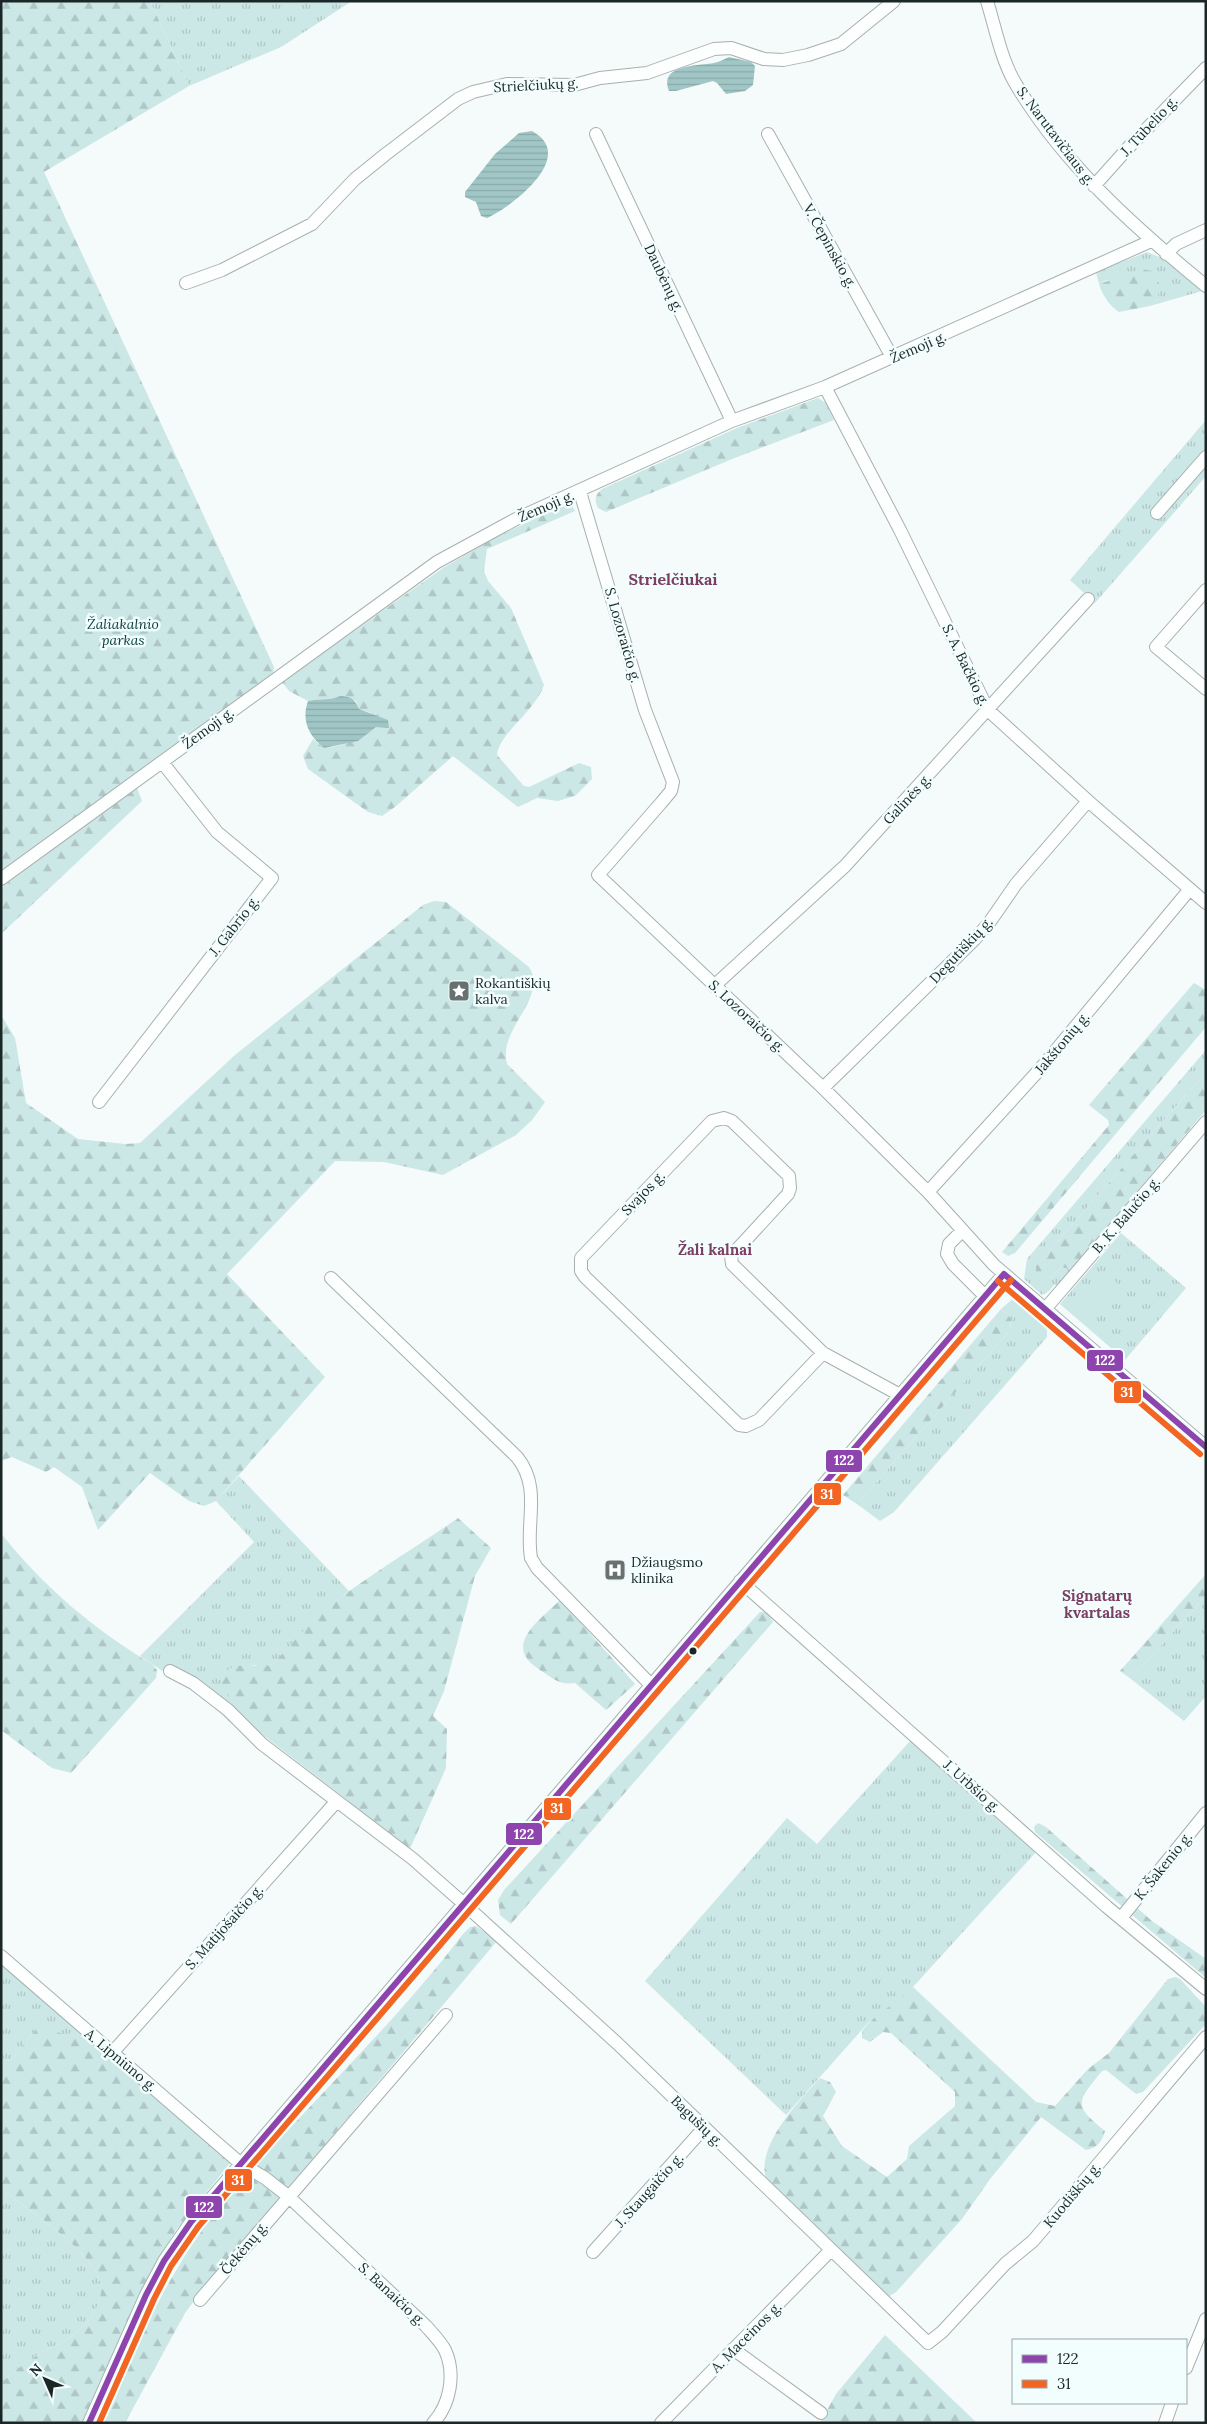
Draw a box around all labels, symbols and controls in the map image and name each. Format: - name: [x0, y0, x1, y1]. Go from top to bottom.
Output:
- street label: Strielčiukų g.: [493, 74, 579, 96]
- street label: S. Narutavičiaus g.: [1013, 83, 1099, 189]
- street label: J. Tūbelio g.: [1116, 92, 1181, 161]
- street label: V. Čepinskio g.: [799, 200, 861, 291]
- street label: Daubėnų g.: [640, 241, 688, 315]
- street label: Žemoji g.: [887, 327, 949, 367]
- street label: Žemoji g.: [515, 486, 577, 526]
- district label: Strielčiukai: [628, 569, 718, 589]
- street label: S. Lozoraičio g.: [601, 585, 645, 685]
- park label: Žaliakalnio parkas: [87, 615, 159, 649]
- street label: S. A. Bačkio g.: [938, 621, 994, 709]
- street label: Žemoji g.: [179, 703, 237, 753]
- street label: Galinės g.: [879, 770, 935, 828]
- street label: J. Gabrio g.: [204, 892, 263, 960]
- street label: Degutiškių g.: [926, 913, 996, 987]
- place label: Rokantiškių kalva: [475, 974, 551, 1008]
- street label: S. Lozoraičio g.: [705, 976, 789, 1056]
- place icon: Rokantiškių kalva: [447, 979, 471, 1003]
- street label: Jakštonių g.: [1030, 1008, 1093, 1078]
- street label: Svajos g.: [617, 1167, 669, 1219]
- street label: B. K. Balučio g.: [1088, 1173, 1164, 1257]
- district label: Žali kalnai: [678, 1239, 752, 1259]
- line badge: 122: [1086, 1349, 1124, 1372]
- text: 122: [1095, 1351, 1115, 1369]
- line badge: 31: [1113, 1380, 1142, 1404]
- text: 31: [1120, 1383, 1134, 1401]
- line badge: 122: [825, 1449, 863, 1473]
- text: 122: [834, 1451, 854, 1469]
- line badge: 31: [813, 1482, 842, 1506]
- text: 31: [820, 1485, 834, 1503]
- place label: Džiaugsmo klinika: [631, 1553, 703, 1587]
- hospital icon: Džiaugsmo klinika: [603, 1558, 627, 1582]
- district label: Signatarų kvartalas: [1062, 1586, 1133, 1622]
- unlabelled marker: [688, 1646, 698, 1656]
- street label: J. Urbšio g.: [939, 1755, 1004, 1816]
- line badge: 31: [543, 1797, 572, 1821]
- text: 31: [550, 1799, 564, 1817]
- line badge: 122: [505, 1822, 543, 1846]
- text: 122: [514, 1825, 534, 1843]
- street label: K. Šakenio g.: [1130, 1828, 1196, 1904]
- street label: S. Matijošaičio g.: [181, 1881, 267, 1973]
- street label: A. Lipniūno g.: [81, 2024, 161, 2095]
- street label: Bagušių g.: [667, 2092, 727, 2150]
- street label: J. Staugaičio g.: [610, 2149, 687, 2232]
- street label: Kuodiškių g.: [1040, 2159, 1104, 2231]
- line badge: 31: [224, 2168, 253, 2192]
- text: 31: [231, 2171, 245, 2189]
- line badge: 122: [185, 2195, 223, 2219]
- text: 122: [194, 2198, 214, 2216]
- street label: Čekėnų g.: [217, 2218, 271, 2278]
- street label: S. Banaičio g.: [355, 2258, 429, 2330]
- street label: A. Maceinos g.: [706, 2298, 785, 2377]
- legend: [1012, 2339, 1187, 2404]
- text: 122: [1057, 2349, 1079, 2368]
- north arrow: [20, 2354, 70, 2404]
- text: N: [26, 2359, 46, 2380]
- text: 31: [1057, 2374, 1071, 2393]

